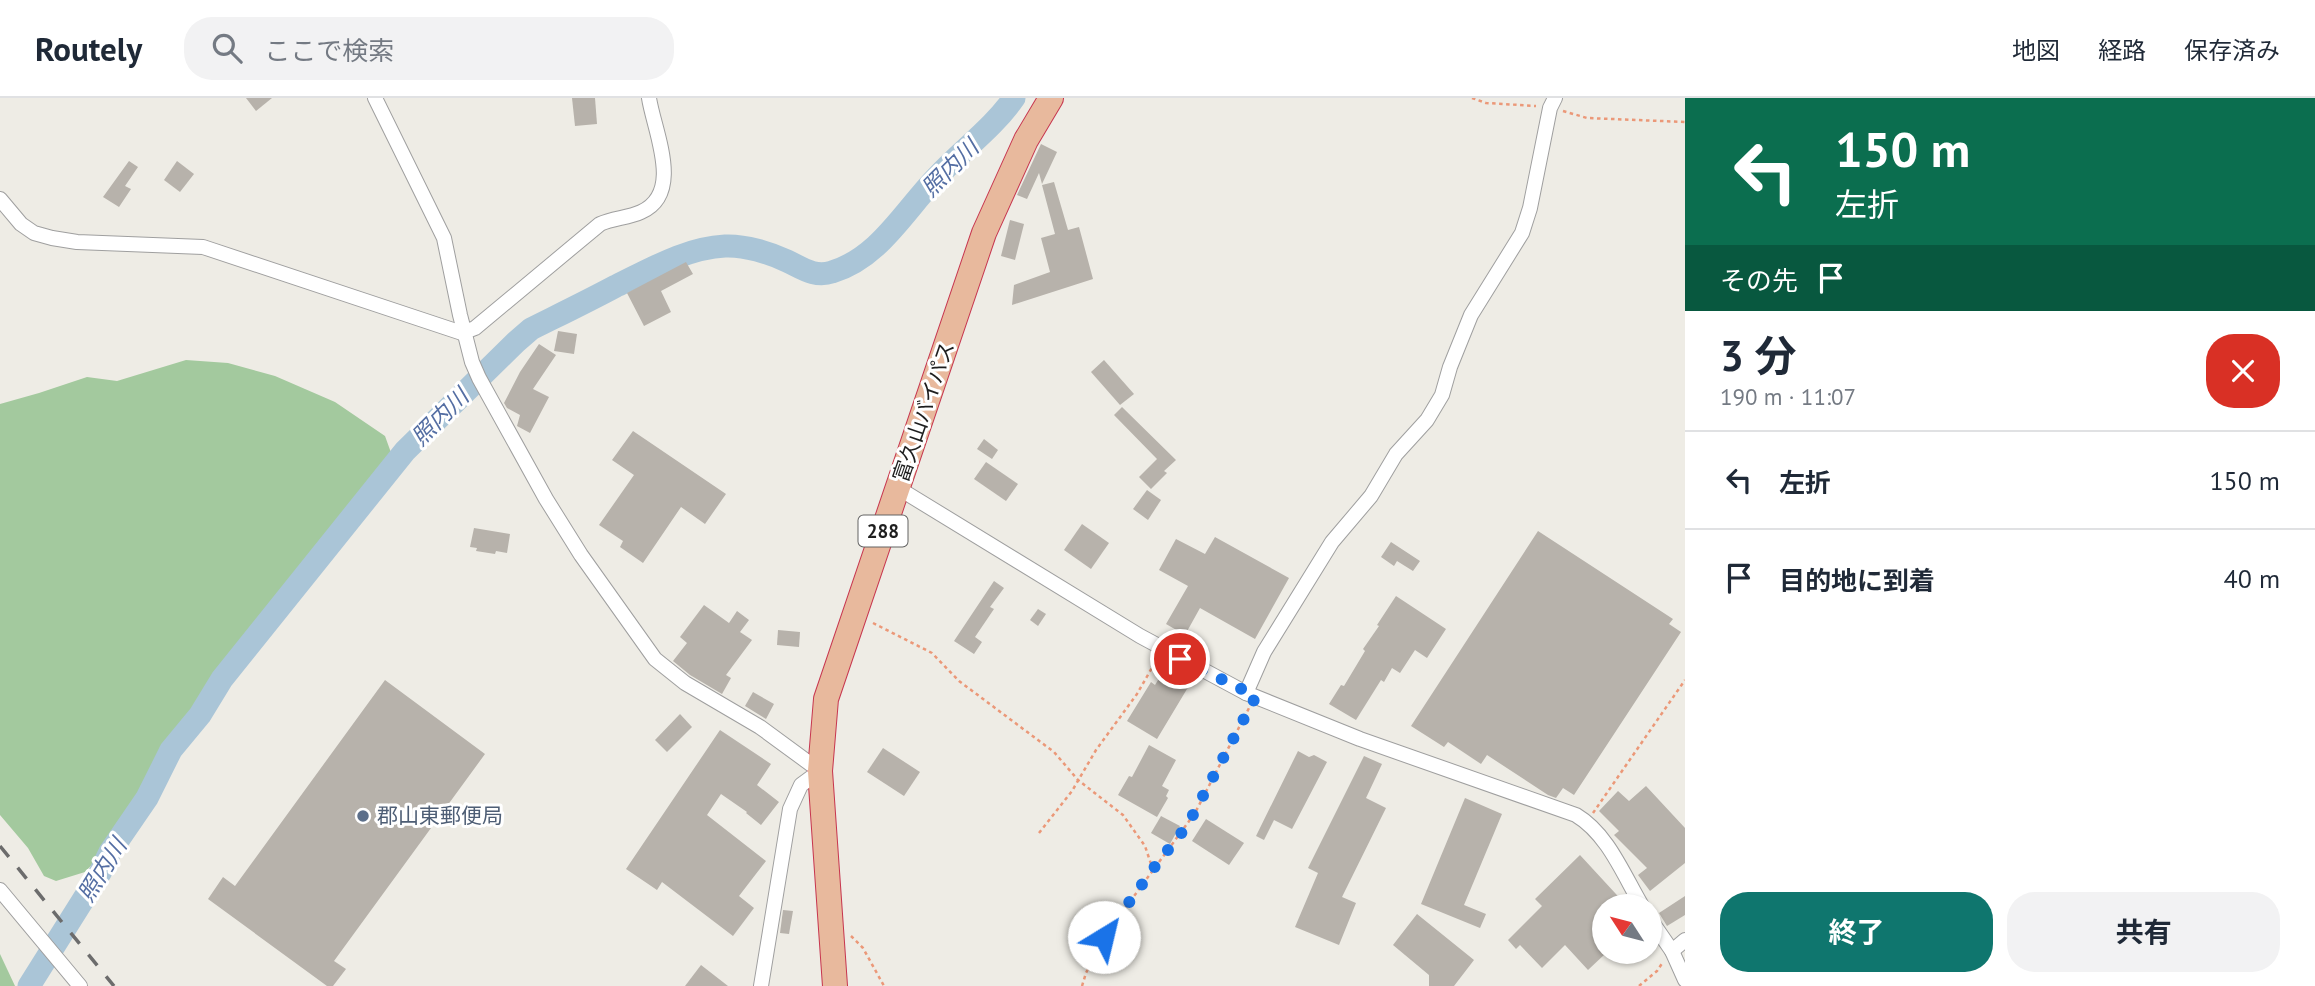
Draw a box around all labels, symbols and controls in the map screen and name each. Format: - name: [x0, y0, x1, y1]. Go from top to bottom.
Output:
- search box: [184, 17, 674, 80]
- text: Routely: [35, 27, 142, 70]
- icon: search: [208, 29, 246, 67]
- text: ここで検索: [264, 34, 394, 67]
- text: 地図: [2012, 35, 2060, 66]
- text: 経路: [2098, 35, 2146, 66]
- text: 保存済み: [2184, 35, 2280, 66]
- text: 150 m: [1835, 117, 1970, 181]
- icon: left: [1720, 126, 1811, 217]
- water label: 照内川: [915, 131, 986, 202]
- text: 左折: [1835, 183, 1899, 225]
- icon: arrive: [1812, 259, 1850, 297]
- text: その先: [1720, 264, 1798, 297]
- text: 3 分: [1720, 328, 1796, 383]
- button: close: [2206, 334, 2280, 408]
- street label: 富久山バイパス: [887, 338, 960, 486]
- water label: 照内川: [405, 380, 476, 451]
- text: 190 m · 11:07: [1720, 382, 1856, 411]
- icon: left: [1720, 461, 1758, 499]
- text: 150 m: [2209, 464, 2280, 497]
- text: 左折: [1779, 466, 1831, 499]
- road number: 288: [858, 516, 908, 546]
- icon: arrive: [1720, 559, 1758, 597]
- text: 40 m: [2224, 562, 2280, 595]
- text: 目的地に到着: [1779, 564, 1935, 597]
- pin: [1150, 629, 1210, 689]
- icon: arrive: [1161, 640, 1199, 678]
- place label: 郡山東郵便局: [377, 802, 503, 829]
- marker: 郡山東郵便局: [355, 808, 371, 824]
- water label: 照内川: [71, 830, 134, 907]
- button: 終了: [1720, 892, 1993, 972]
- button: 共有: [2007, 892, 2280, 972]
- north arrow: [1592, 894, 1662, 964]
- map controls: [1592, 894, 1662, 964]
- position arrow: [1067, 900, 1141, 974]

